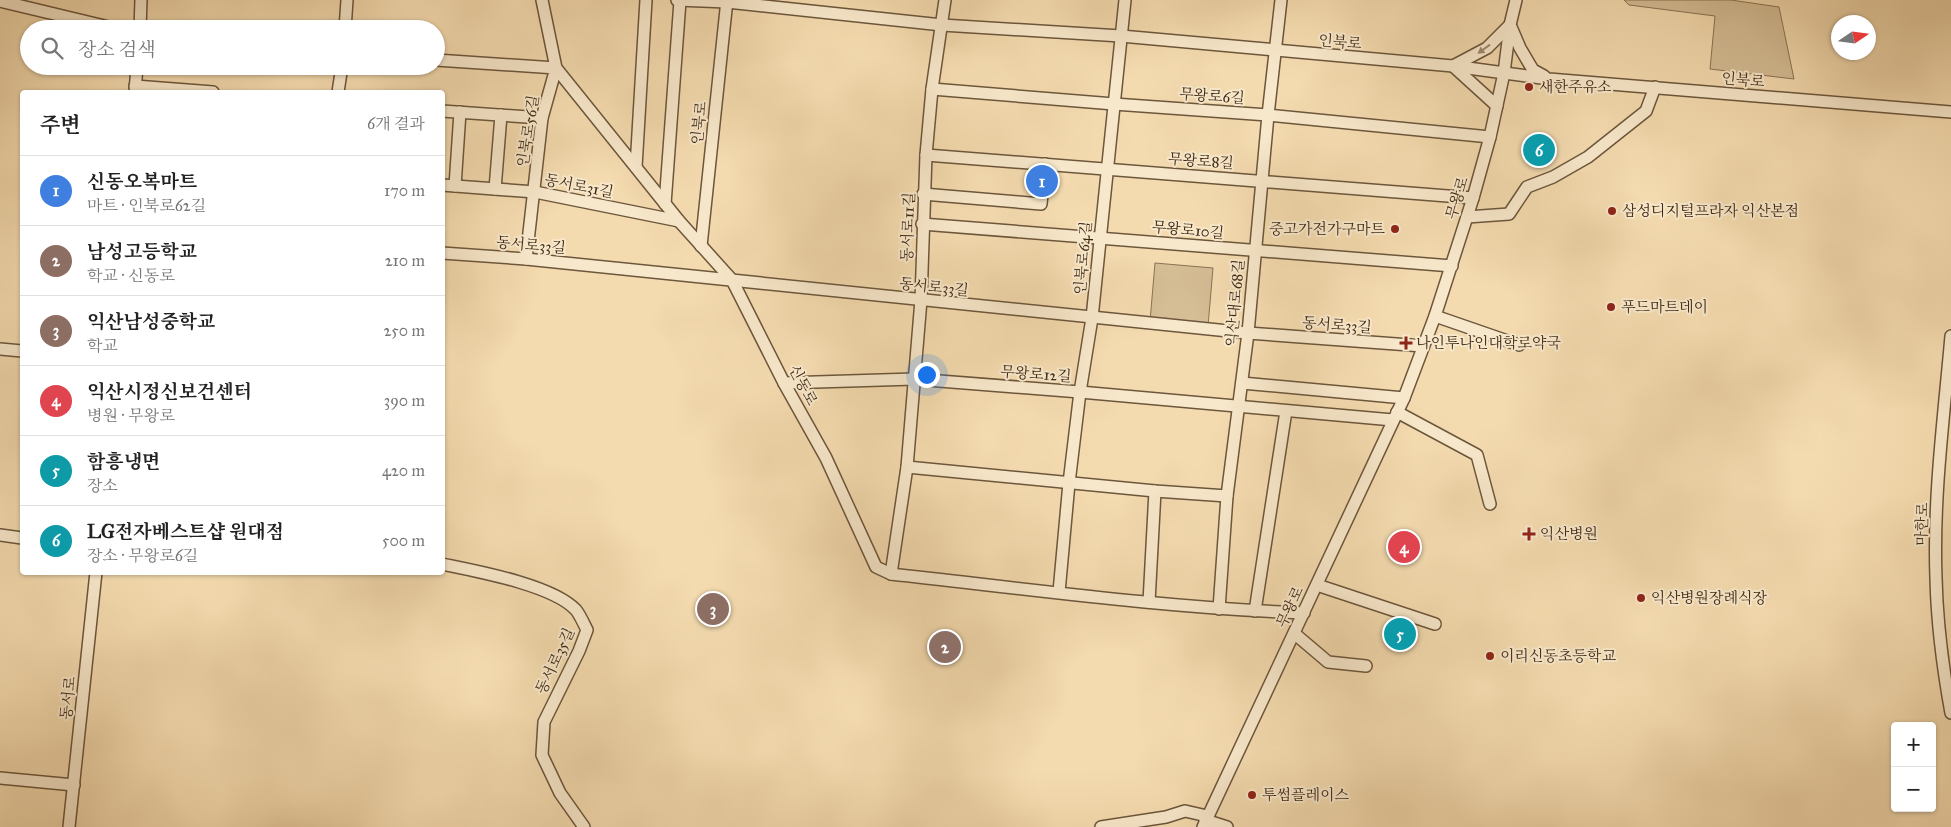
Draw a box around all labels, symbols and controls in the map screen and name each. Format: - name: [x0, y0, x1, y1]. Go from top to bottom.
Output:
- north arrow: [1831, 15, 1876, 60]
- search box: [20, 20, 445, 75]
- street label: 인북로: [1318, 31, 1363, 53]
- icon: search: [38, 34, 66, 62]
- text: 장소 검색: [78, 38, 156, 61]
- one-way arrow: [1477, 44, 1491, 54]
- street label: 인북로: [1721, 69, 1766, 91]
- place label: 새한주유소: [1539, 78, 1612, 96]
- marker: 새한주유소: [1523, 81, 1535, 93]
- street label: 무왕로6길: [1179, 85, 1245, 107]
- street label: 인북로56길: [513, 94, 543, 168]
- street label: 인북로: [688, 100, 710, 146]
- text: 주변: [40, 112, 81, 138]
- text: 6개 결과: [367, 114, 425, 133]
- pin: 6: [1523, 131, 1555, 169]
- street label: 무왕로8길: [1167, 150, 1235, 172]
- pin: 1: [1026, 162, 1058, 200]
- text: 신동오복마트: [87, 170, 197, 193]
- street label: 동서로31길: [543, 170, 615, 202]
- street label: 무왕로: [1442, 174, 1472, 221]
- text: 1: [53, 181, 59, 200]
- text: 170 m: [384, 181, 425, 200]
- street label: 동서로11길: [898, 192, 918, 262]
- text: 마트 · 인북로62길: [87, 196, 206, 215]
- place label: 삼성디지털프라자 익산본점: [1622, 202, 1799, 220]
- marker: 삼성디지털프라자 익산본점: [1606, 205, 1618, 217]
- street label: 무왕로10길: [1151, 218, 1225, 242]
- street label: 인북로64길: [1071, 220, 1095, 296]
- place label: 중고가전가구마트: [1269, 220, 1386, 238]
- marker: 중고가전가구마트: [1389, 223, 1401, 235]
- street label: 동서로33길: [495, 233, 567, 257]
- text: 남성고등학교: [87, 240, 197, 263]
- text: 2: [52, 251, 60, 270]
- text: 210 m: [385, 251, 425, 270]
- street label: 익산대로68길: [1222, 258, 1248, 348]
- text: 학교 · 신동로: [87, 266, 175, 285]
- street label: 동서로33길: [898, 274, 970, 300]
- place label: 푸드마트데이: [1621, 298, 1708, 316]
- marker: 푸드마트데이: [1605, 301, 1617, 313]
- text: 익산남성중학교: [87, 310, 215, 333]
- street label: 동서로33길: [1301, 314, 1373, 336]
- text: 3: [53, 321, 59, 340]
- text: 250 m: [384, 321, 425, 340]
- place label: 나인투나인대학로약국: [1416, 334, 1561, 352]
- text: 학교: [87, 336, 118, 355]
- marker: 나인투나인대학로약국: [1400, 337, 1412, 349]
- street label: 신동로: [785, 362, 821, 409]
- your location: [914, 362, 940, 388]
- street label: 무왕로12길: [1000, 363, 1072, 385]
- text: 익산시정신보건센터: [87, 380, 252, 403]
- text: 4: [52, 391, 60, 410]
- text: 390 m: [384, 391, 425, 410]
- text: 병원 · 무왕로: [87, 406, 175, 425]
- text: 함흥냉면: [87, 450, 160, 473]
- text: 5: [52, 461, 60, 480]
- text: 420 m: [382, 461, 425, 480]
- text: 장소: [87, 476, 118, 495]
- street label: 마한로: [1912, 501, 1932, 546]
- text: LG전자베스트샵 원대점: [87, 520, 284, 543]
- place label: 익산병원: [1540, 525, 1598, 543]
- marker: 익산병원: [1522, 527, 1536, 541]
- pin: 4: [1388, 528, 1420, 566]
- text: 6: [52, 531, 60, 550]
- text: 500 m: [382, 531, 425, 550]
- text: 장소 · 무왕로6길: [87, 546, 198, 565]
- street label: 무왕로: [1273, 583, 1308, 631]
- place label: 익산병원장례식장: [1651, 589, 1767, 607]
- pin: 3: [697, 590, 729, 628]
- marker: 익산병원장례식장: [1635, 592, 1647, 604]
- pin: 5: [1384, 615, 1416, 653]
- street label: 동서로35길: [532, 625, 578, 697]
- pin: 2: [929, 628, 961, 666]
- place label: 이리신동초등학교: [1500, 647, 1616, 665]
- marker: 이리신동초등학교: [1484, 650, 1496, 662]
- street label: 동서로: [57, 675, 79, 721]
- map controls: [1891, 722, 1936, 812]
- button: +: [1891, 722, 1936, 767]
- button: −: [1891, 767, 1936, 812]
- place label: 투썸플레이스: [1262, 786, 1349, 804]
- marker: 투썸플레이스: [1246, 789, 1258, 801]

